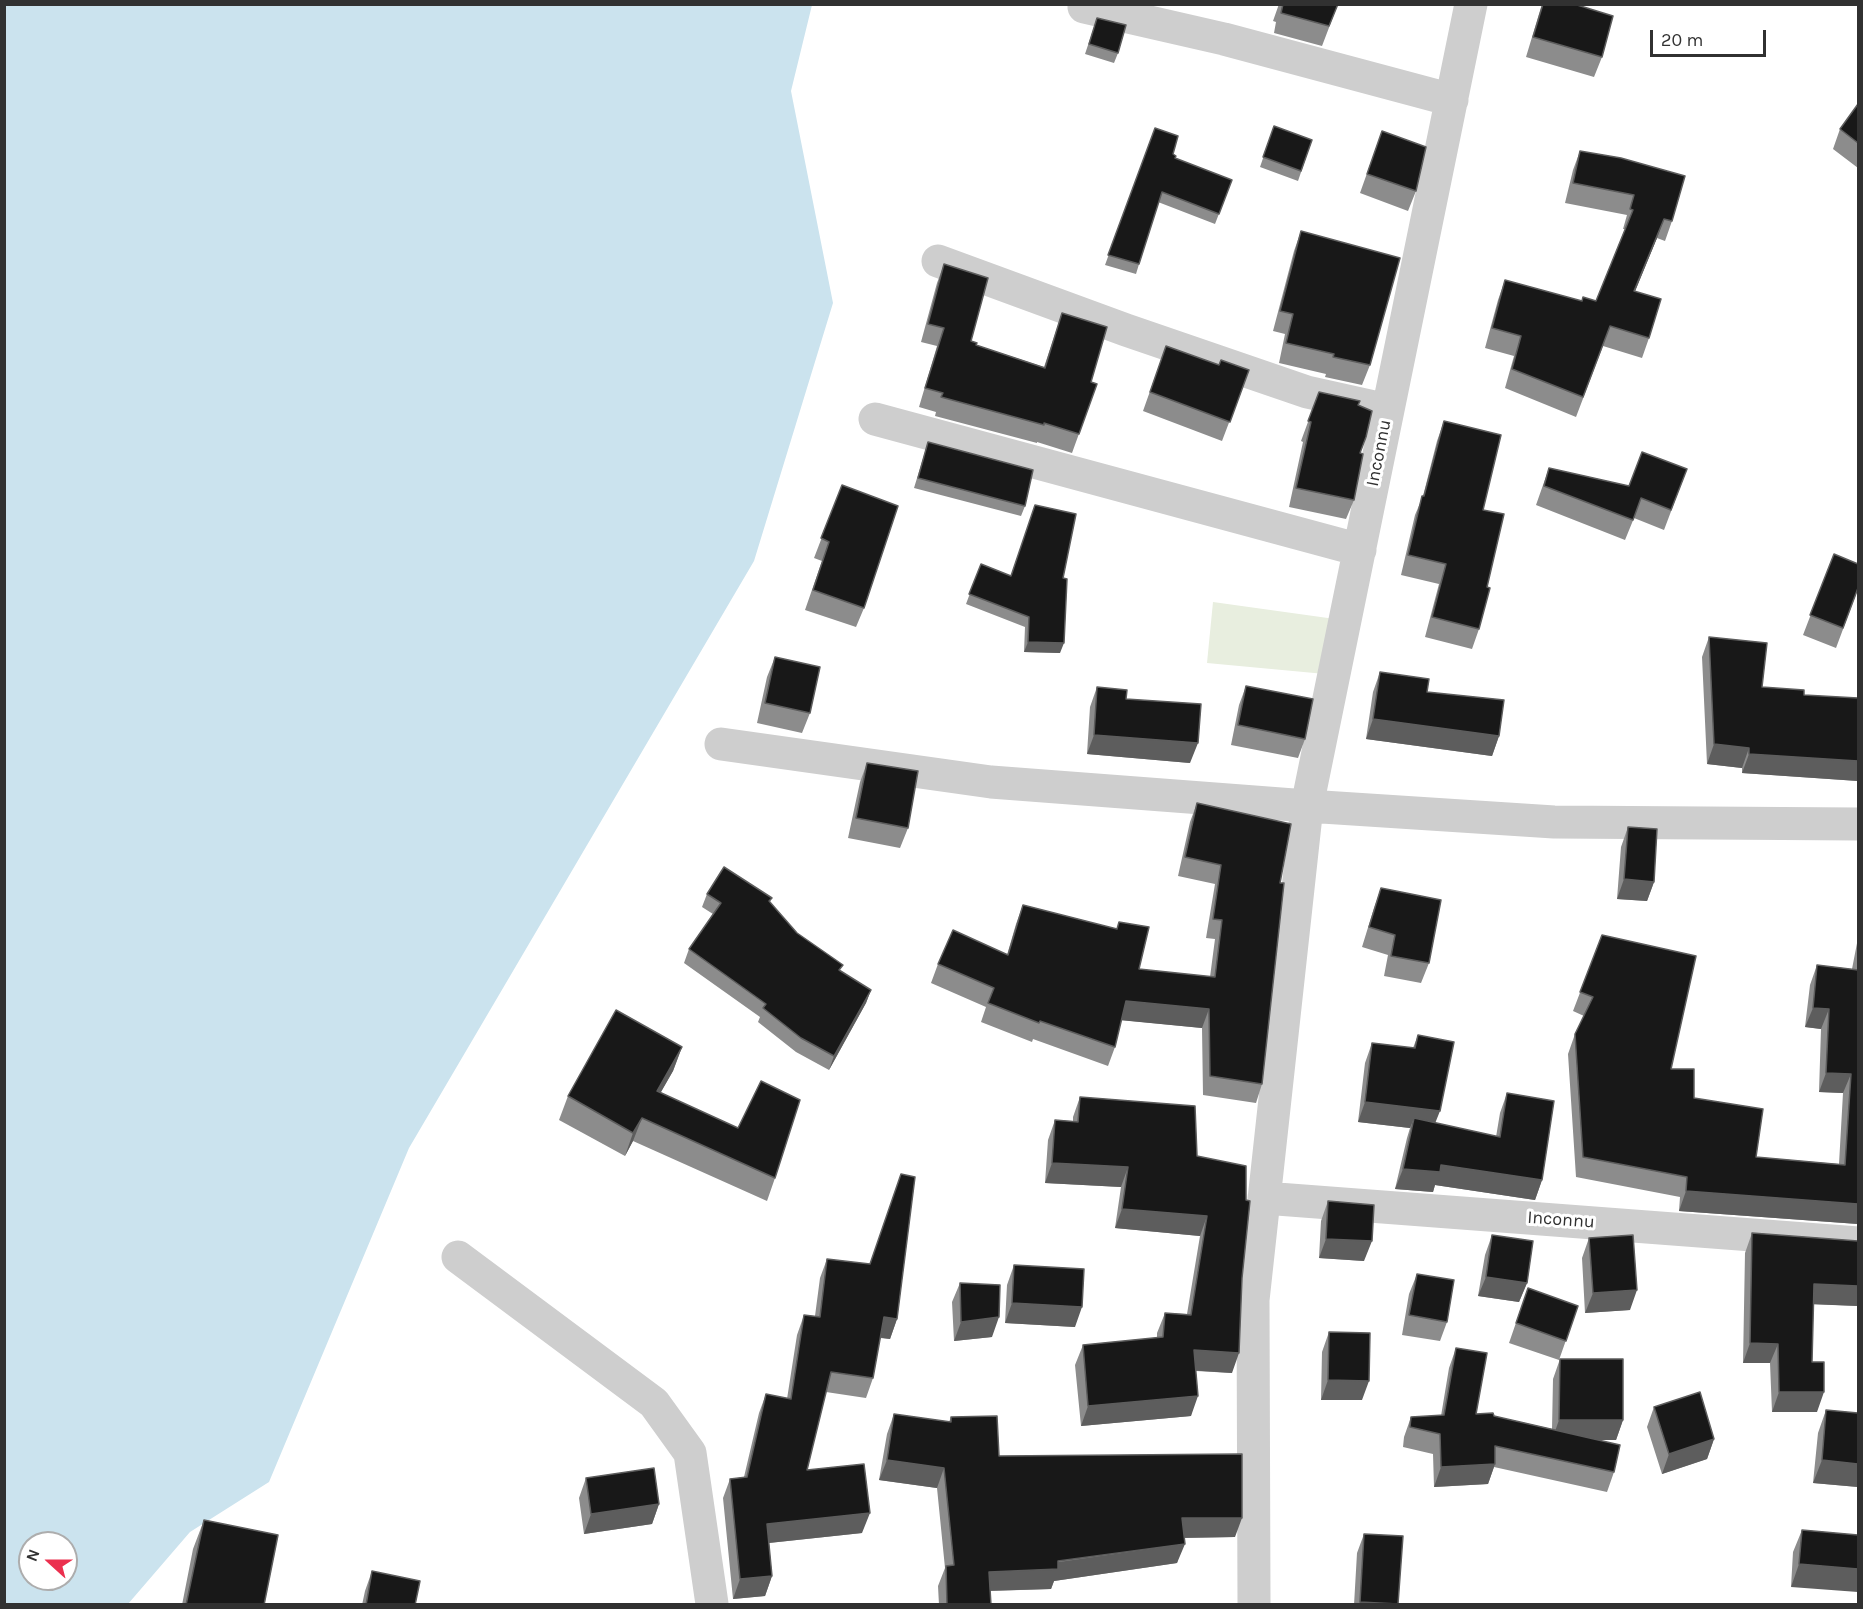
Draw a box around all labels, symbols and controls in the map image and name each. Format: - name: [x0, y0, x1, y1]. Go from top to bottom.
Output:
- scale bar: [1653, 18, 1768, 56]
- text: 20 m: [1661, 29, 1703, 51]
- street label: Inconnu: [1362, 418, 1396, 488]
- street label: Inconnu: [1527, 1207, 1595, 1233]
- north arrow: [18, 1531, 78, 1591]
- text: N: [22, 1546, 44, 1564]

